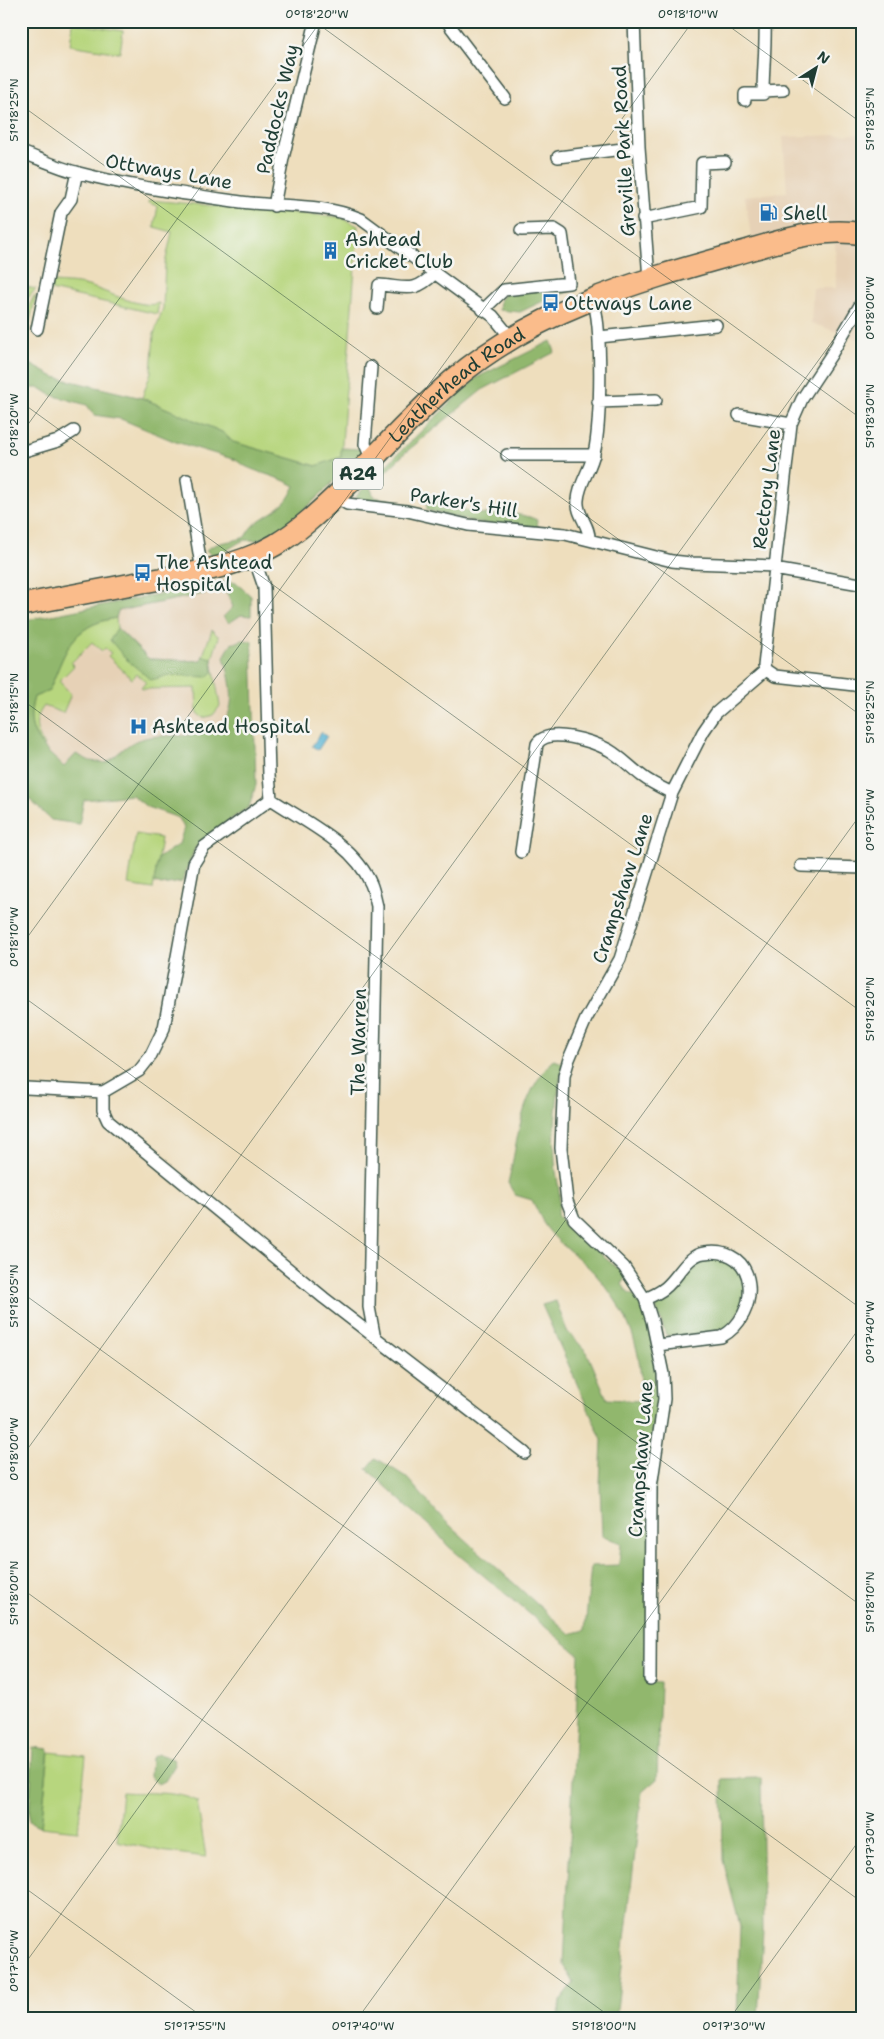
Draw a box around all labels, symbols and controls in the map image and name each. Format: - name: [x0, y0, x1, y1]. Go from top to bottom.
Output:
- text: 0°18'20"W: [285, 6, 349, 22]
- text: 0°18'10"W: [658, 6, 718, 22]
- street label: Paddocks Way: [250, 42, 305, 177]
- north arrow: [792, 42, 842, 92]
- text: N: [814, 47, 833, 68]
- street label: Greville Park Road: [607, 65, 640, 237]
- text: 51°18'25"N: [6, 78, 22, 142]
- text: 51°18'35"N: [862, 87, 878, 151]
- street label: Ottways Lane: [103, 148, 234, 195]
- place label: Shell: [783, 201, 827, 226]
- fuel station icon: Shell: [759, 203, 779, 223]
- place label: Ashtead Cricket Club: [345, 227, 453, 274]
- building icon: Ashtead Cricket Club: [321, 240, 341, 260]
- text: 0°18'00"W: [862, 276, 878, 340]
- place label: Ottways Lane: [564, 291, 693, 316]
- bus stop icon: Ottways Lane: [540, 293, 560, 313]
- street label: Leatherhead Road: [383, 321, 529, 448]
- text: 51°18'30"N: [862, 384, 878, 448]
- text: 0°18'20"W: [6, 393, 22, 457]
- street label: Rectory Lane: [747, 427, 786, 551]
- road number: A24: [333, 458, 383, 489]
- street label: Parker's Hill: [408, 482, 520, 523]
- place label: The Ashtead Hospital: [156, 550, 272, 597]
- bus stop icon: The Ashtead Hospital: [132, 563, 152, 583]
- text: 51°18'15"N: [6, 673, 22, 733]
- text: 51°18'25"N: [862, 680, 878, 744]
- place label: Ashtead Hospital: [152, 714, 310, 739]
- hospital icon: Ashtead Hospital: [128, 716, 148, 736]
- text: 0°17'50"W: [862, 789, 878, 851]
- street label: Crampshaw Lane: [586, 810, 659, 967]
- text: 0°18'10"W: [6, 907, 22, 967]
- text: 51°18'20"N: [862, 977, 878, 1041]
- street label: The Warren: [345, 988, 372, 1096]
- text: 51°18'05"N: [6, 1264, 22, 1328]
- text: 0°17'40"W: [862, 1300, 878, 1364]
- street label: Crampshaw Lane: [623, 1380, 658, 1538]
- text: 0°18'00"W: [6, 1417, 22, 1481]
- text: 51°18'00"N: [6, 1561, 22, 1625]
- text: 51°18'10"N: [862, 1571, 878, 1633]
- text: 0°17'30"W: [862, 1811, 878, 1875]
- text: 0°17'50"W: [6, 1930, 22, 1992]
- text: 51°17'55"N: [164, 2018, 226, 2034]
- text: 0°17'40"W: [331, 2018, 395, 2034]
- text: 51°18'00"N: [572, 2018, 636, 2034]
- text: 0°17'30"W: [702, 2018, 766, 2034]

